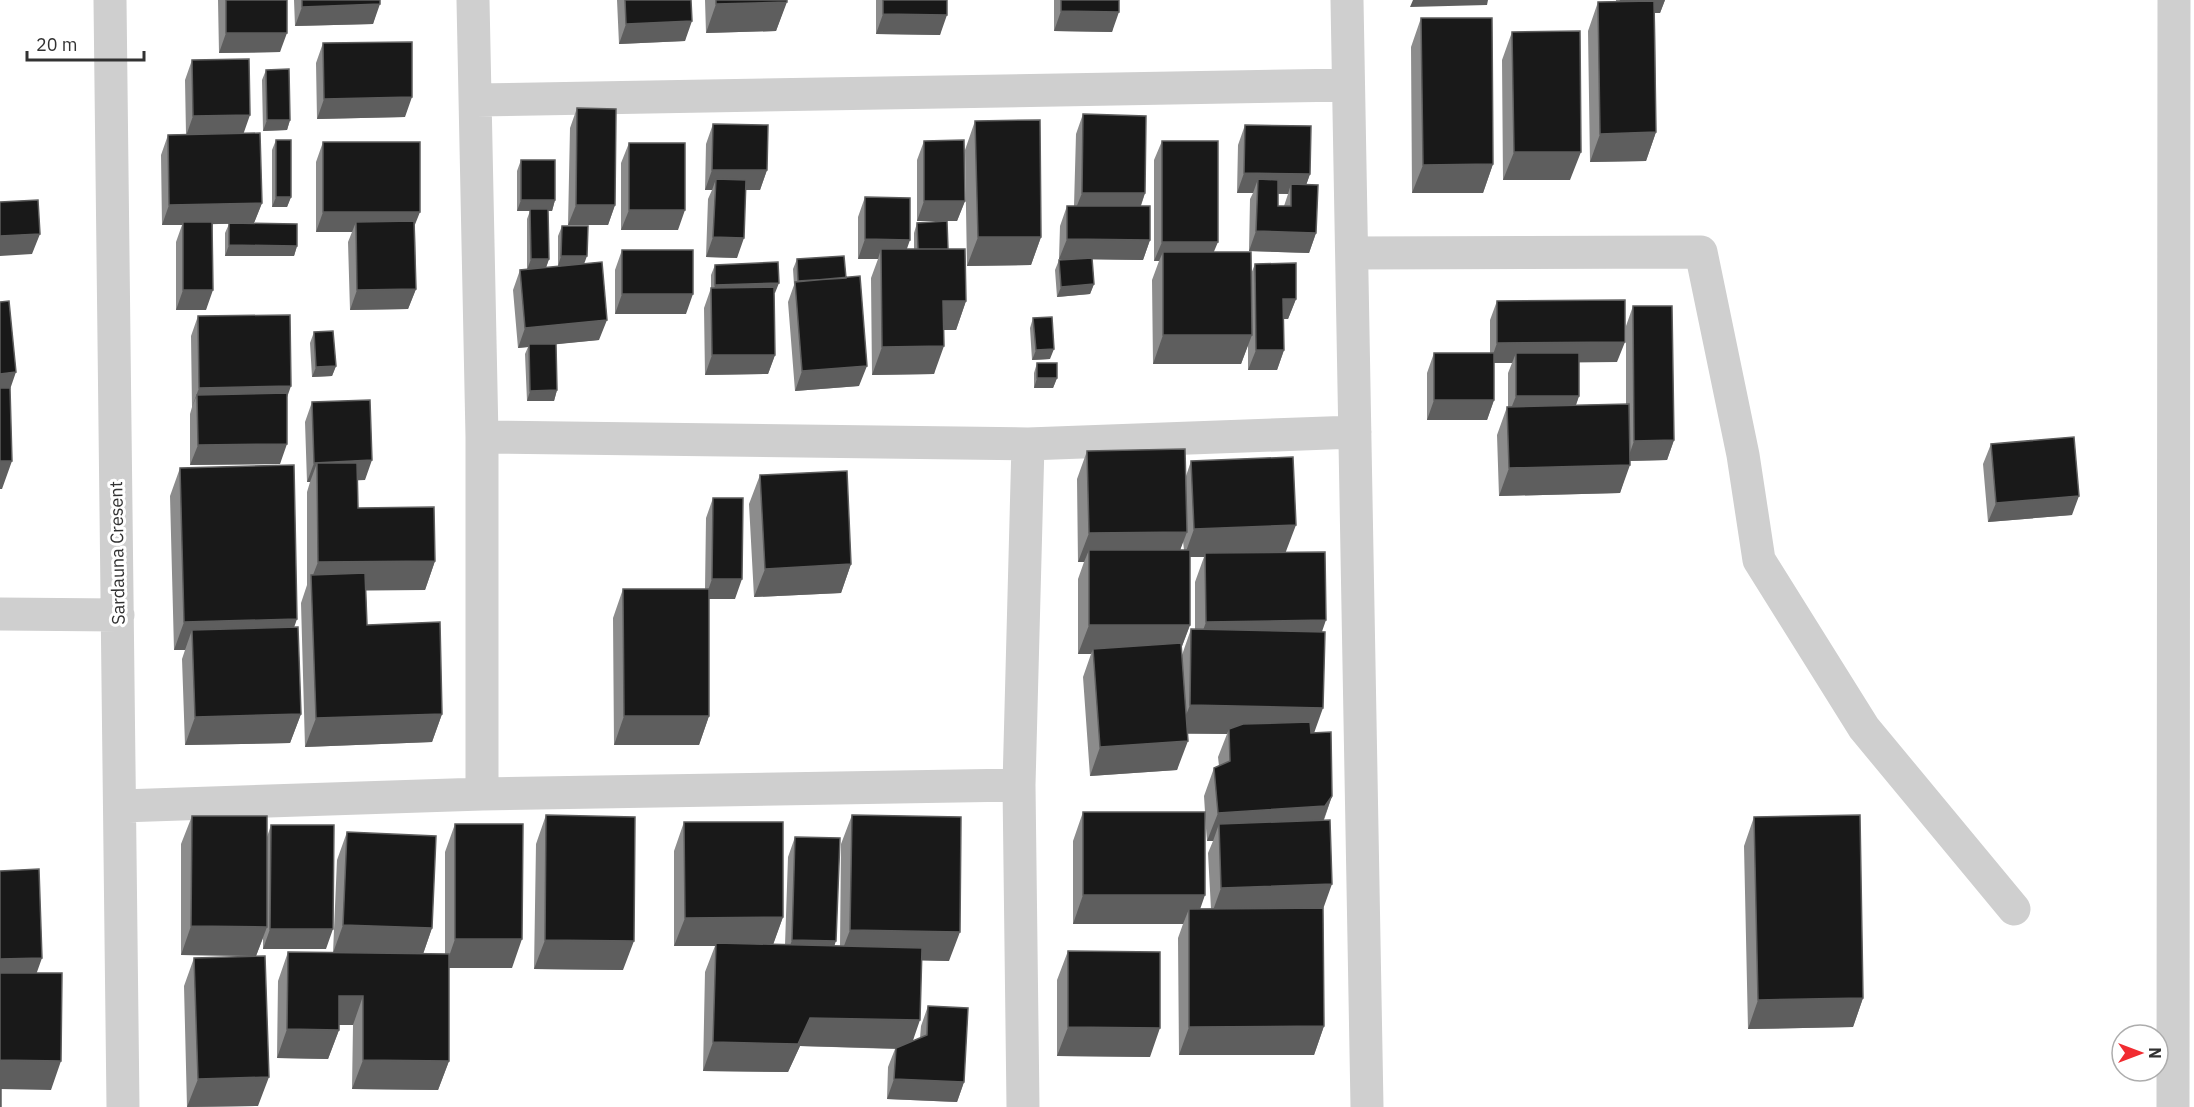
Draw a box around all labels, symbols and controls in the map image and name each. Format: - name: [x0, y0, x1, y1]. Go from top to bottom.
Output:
- scale bar: [27, 24, 144, 62]
- text: 20 m: [36, 33, 78, 56]
- street label: Sardauna Cresent: [104, 481, 130, 625]
- north arrow: [2110, 1023, 2170, 1083]
- text: N: [2145, 1047, 2165, 1059]

